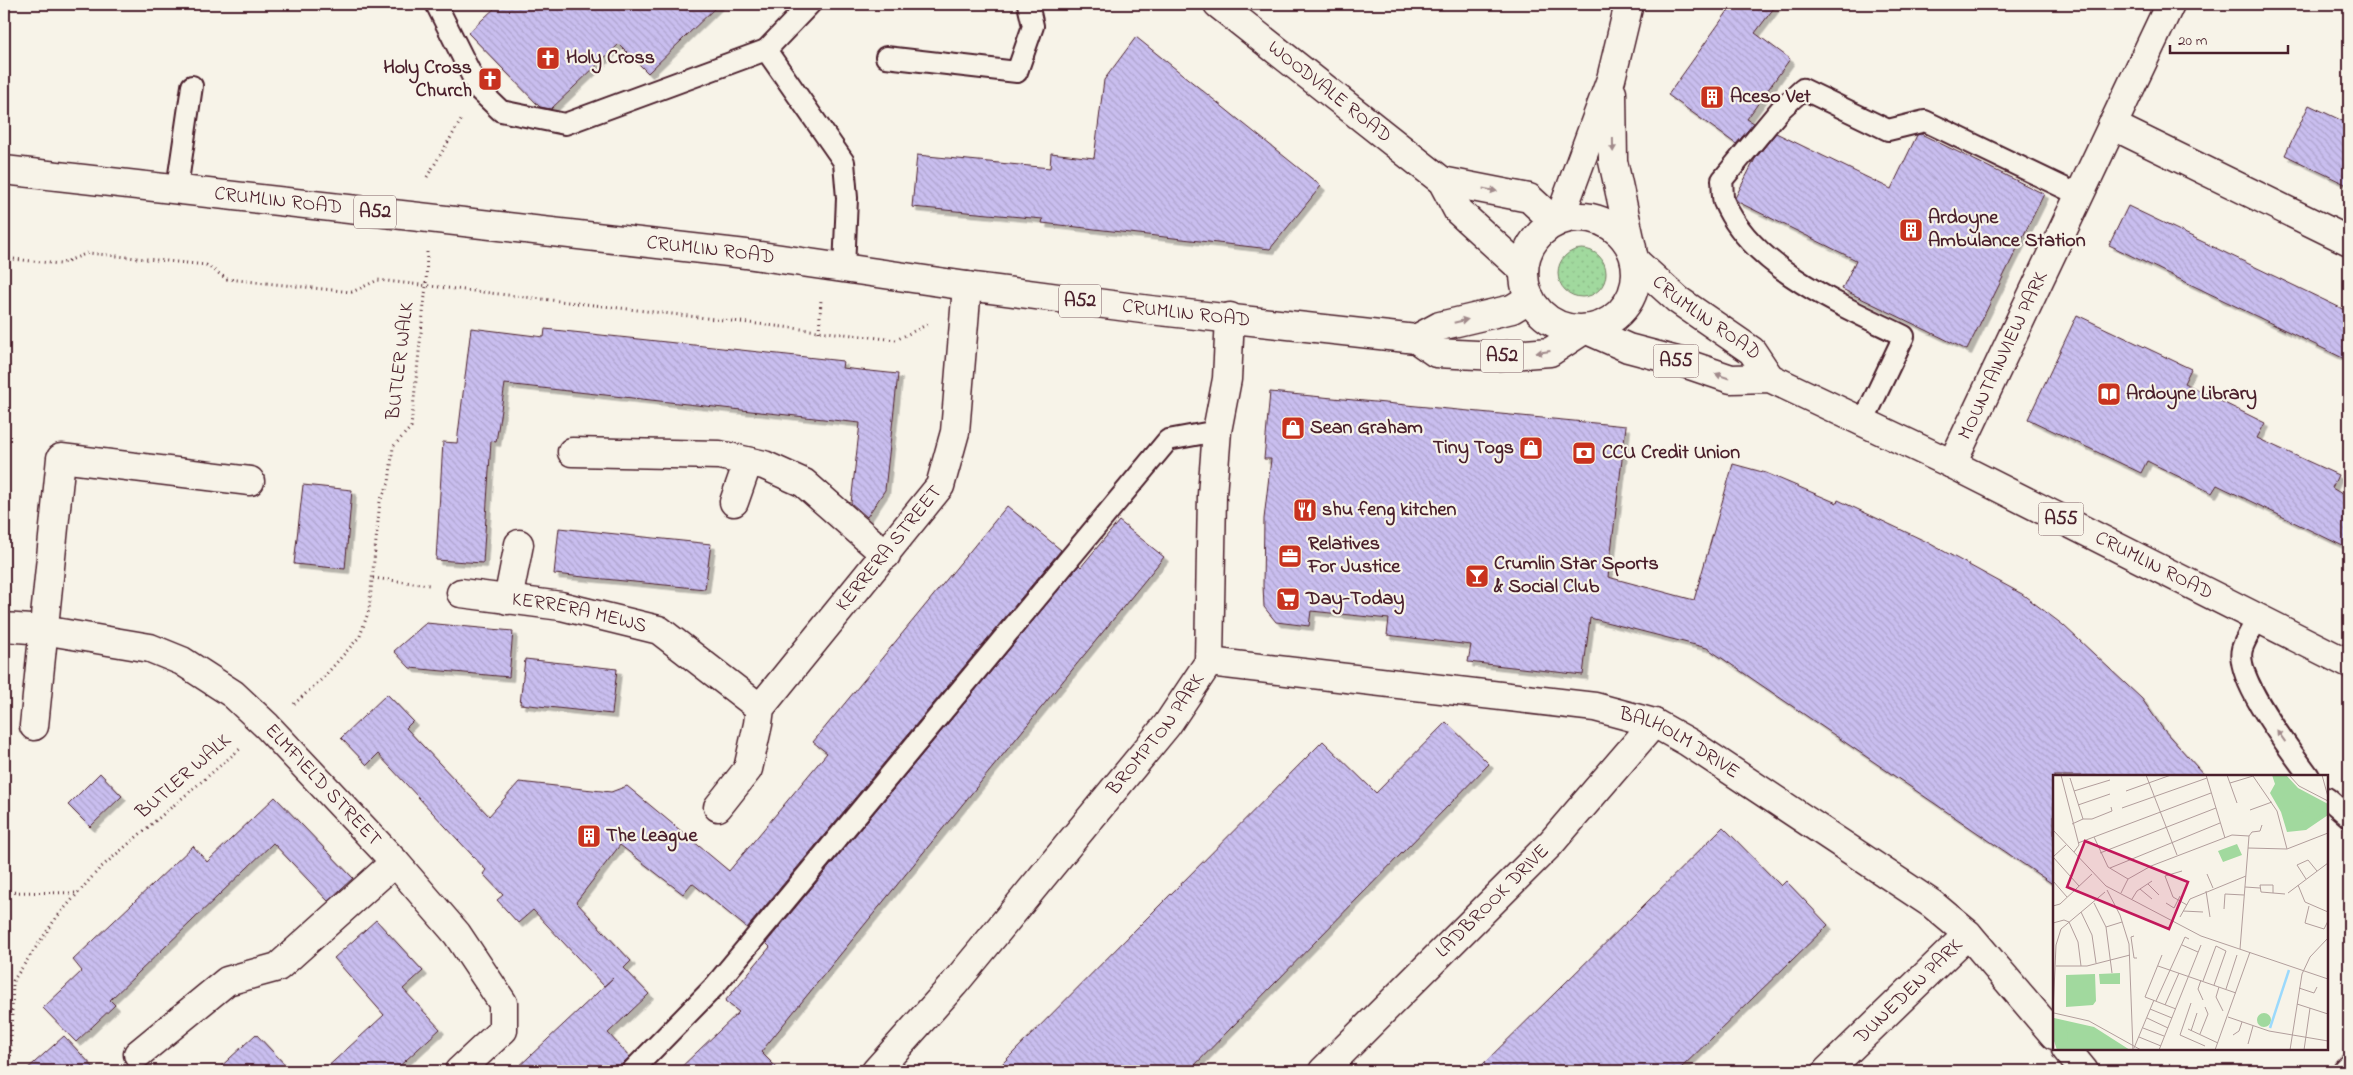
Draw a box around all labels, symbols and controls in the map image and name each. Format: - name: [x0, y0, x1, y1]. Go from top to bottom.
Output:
- scale bar: [2170, 22, 2288, 54]
- text: 20 m: [2178, 30, 2208, 52]
- street label: WOODVALE ROAD: [1261, 34, 1398, 150]
- place label: Holy Cross: [566, 44, 655, 74]
- church icon: Holy Cross: [535, 45, 561, 71]
- place label: Holy Cross Church: [383, 54, 472, 106]
- church icon: Holy Cross Church: [477, 66, 503, 92]
- place label: Aceso Vet: [1730, 83, 1811, 112]
- building icon: Aceso Vet: [1699, 84, 1725, 110]
- one-way arrow: [1609, 137, 1617, 153]
- street label: CRUMLIN ROAD: [213, 179, 344, 223]
- one-way arrow: [1482, 187, 1498, 195]
- road number: A52: [354, 196, 396, 228]
- place label: Ardoyne Ambulance Station: [1928, 204, 2086, 256]
- building icon: Ardoyne Ambulance Station: [1898, 217, 1924, 243]
- street label: CRUMLIN ROAD: [645, 228, 776, 272]
- street label: MOUNTAINVIEW PARK: [1951, 266, 2056, 445]
- street label: CRUMLIN ROAD: [1645, 268, 1768, 366]
- road number: A52: [1059, 284, 1101, 318]
- street label: CRUMLIN ROAD: [1120, 292, 1252, 335]
- street label: BUTLER WALK: [379, 300, 423, 422]
- one-way arrow: [1454, 317, 1469, 325]
- road number: A52: [1481, 340, 1523, 372]
- road number: A55: [1654, 344, 1698, 378]
- one-way arrow: [1535, 348, 1551, 356]
- one-way arrow: [1714, 372, 1729, 380]
- place label: Ardoyne Library: [2126, 380, 2257, 410]
- library icon: Ardoyne Library: [2096, 381, 2122, 407]
- place label: Sean Graham: [1310, 414, 1423, 443]
- shop icon: Sean Graham: [1280, 415, 1306, 441]
- place label: Tiny Togs: [1433, 434, 1514, 464]
- shop icon: Tiny Togs: [1518, 435, 1544, 461]
- place label: CCU Credit Union: [1602, 439, 1740, 468]
- bank icon: CCU Credit Union: [1571, 440, 1597, 466]
- street label: KERRERA STREET: [829, 479, 950, 618]
- place label: shu feng kitchen: [1322, 496, 1457, 526]
- restaurant icon: shu feng kitchen: [1292, 497, 1318, 523]
- road number: A55: [2038, 502, 2084, 536]
- street label: CRUMLIN ROAD: [2090, 524, 2218, 608]
- place label: Relatives For Justice: [1307, 530, 1401, 582]
- office icon: Relatives For Justice: [1277, 543, 1303, 569]
- place label: Crumlin Star Sports & Social Club: [1493, 550, 1659, 602]
- bar icon: Crumlin Star Sports & Social Club: [1464, 563, 1490, 589]
- street label: KERRERA MEWS: [510, 585, 650, 641]
- place label: Day-Today: [1305, 585, 1404, 615]
- supermarket icon: Day-Today: [1275, 586, 1301, 612]
- street label: BROMPTON PARK: [1099, 667, 1212, 803]
- street label: BALHOLM DRIVE: [1615, 699, 1745, 787]
- street label: ELMFIELD STREET: [258, 717, 388, 853]
- street label: BUTLER WALK: [129, 727, 238, 827]
- one-way arrow: [2276, 729, 2286, 743]
- inset map: [2053, 775, 2328, 1050]
- place label: The League: [606, 822, 698, 852]
- building icon: The League: [576, 823, 602, 849]
- street label: LADBROOK DRIVE: [1429, 838, 1556, 965]
- street label: DUNEDEN PARK: [1847, 932, 1970, 1052]

